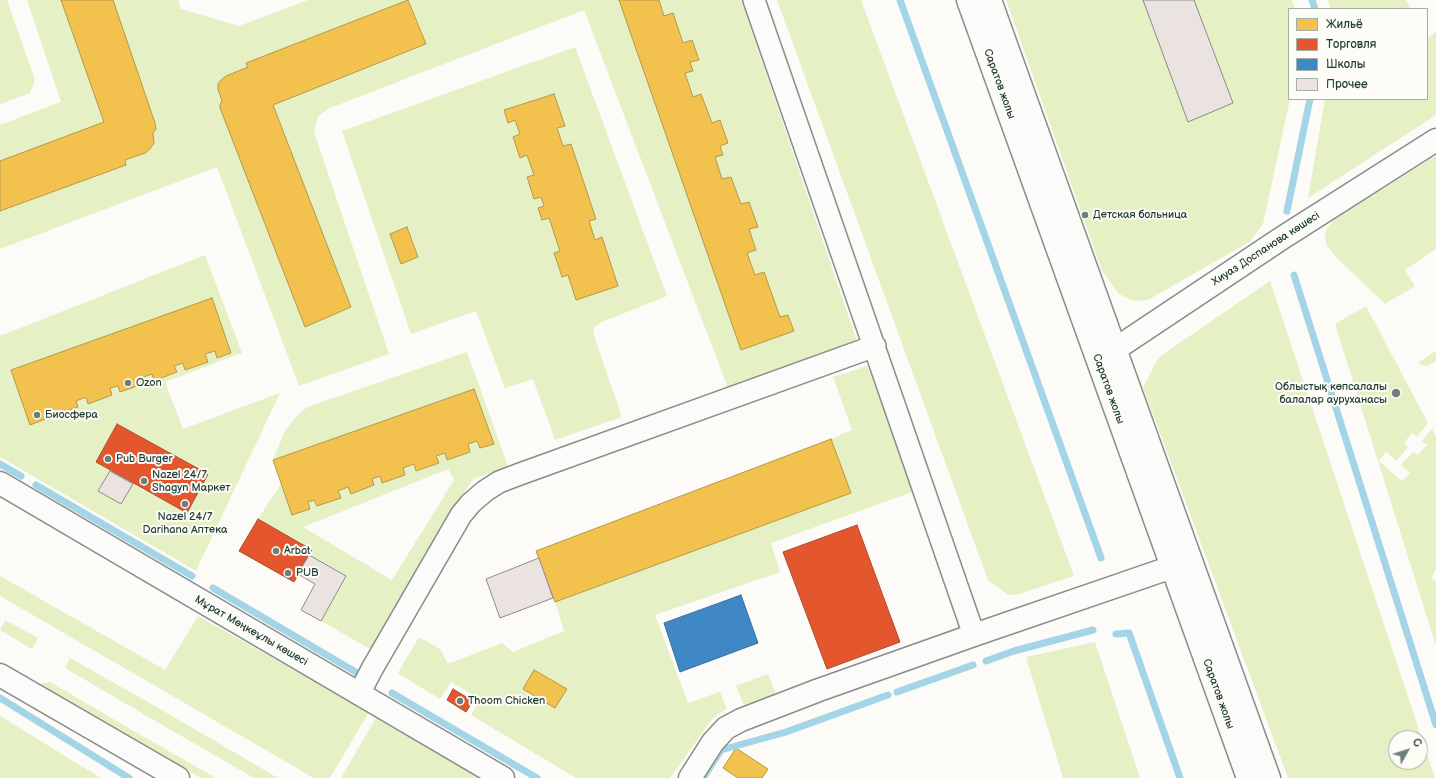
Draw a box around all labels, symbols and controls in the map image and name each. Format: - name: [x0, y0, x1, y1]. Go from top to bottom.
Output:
- legend: [1288, 8, 1428, 100]
- text: Жильё: [1326, 17, 1363, 32]
- text: Торговля: [1326, 37, 1376, 52]
- street label: Саратов жолы: [980, 47, 1018, 121]
- text: Школы: [1326, 57, 1365, 72]
- text: Прочее: [1326, 77, 1368, 92]
- place label: Детская больница: [1093, 208, 1187, 222]
- street label: Хиуаз Доспанова көшесі: [1210, 209, 1322, 289]
- marker: Детская больница: [1080, 210, 1090, 220]
- street label: Саратов жолы: [1089, 352, 1127, 426]
- place label: Ozon: [136, 376, 162, 390]
- marker: Ozon: [123, 378, 133, 388]
- place label: Облыстық көпсалалы балалар ауруханасы: [1275, 380, 1387, 406]
- marker: Облыстық көпсалалы балалар ауруханасы: [1390, 387, 1402, 399]
- place label: Биосфера: [45, 408, 98, 422]
- marker: Биосфера: [32, 410, 42, 420]
- place label: Pub Burger: [116, 452, 172, 466]
- marker: Pub Burger: [103, 454, 113, 464]
- place label: Nazel 24/7 Shagyn Маркет: [152, 468, 230, 494]
- marker: Nazel 24/7 Shagyn Маркет: [139, 476, 149, 486]
- marker: Nazel 24/7 Darihana Аптека: [180, 499, 190, 509]
- place label: Nazel 24/7 Darihana Аптека: [143, 510, 227, 536]
- place label: Arbat: [284, 544, 310, 558]
- marker: Arbat: [271, 546, 281, 556]
- place label: PUB: [296, 566, 319, 580]
- marker: PUB: [283, 568, 293, 578]
- street label: Мұрат Мөңкеұлы көшесі: [192, 593, 310, 669]
- street label: Саратов жолы: [1199, 657, 1237, 731]
- place label: Thoom Chicken: [468, 694, 545, 708]
- marker: Thoom Chicken: [455, 696, 465, 706]
- north arrow: [1388, 730, 1428, 770]
- text: С: [1409, 736, 1424, 750]

